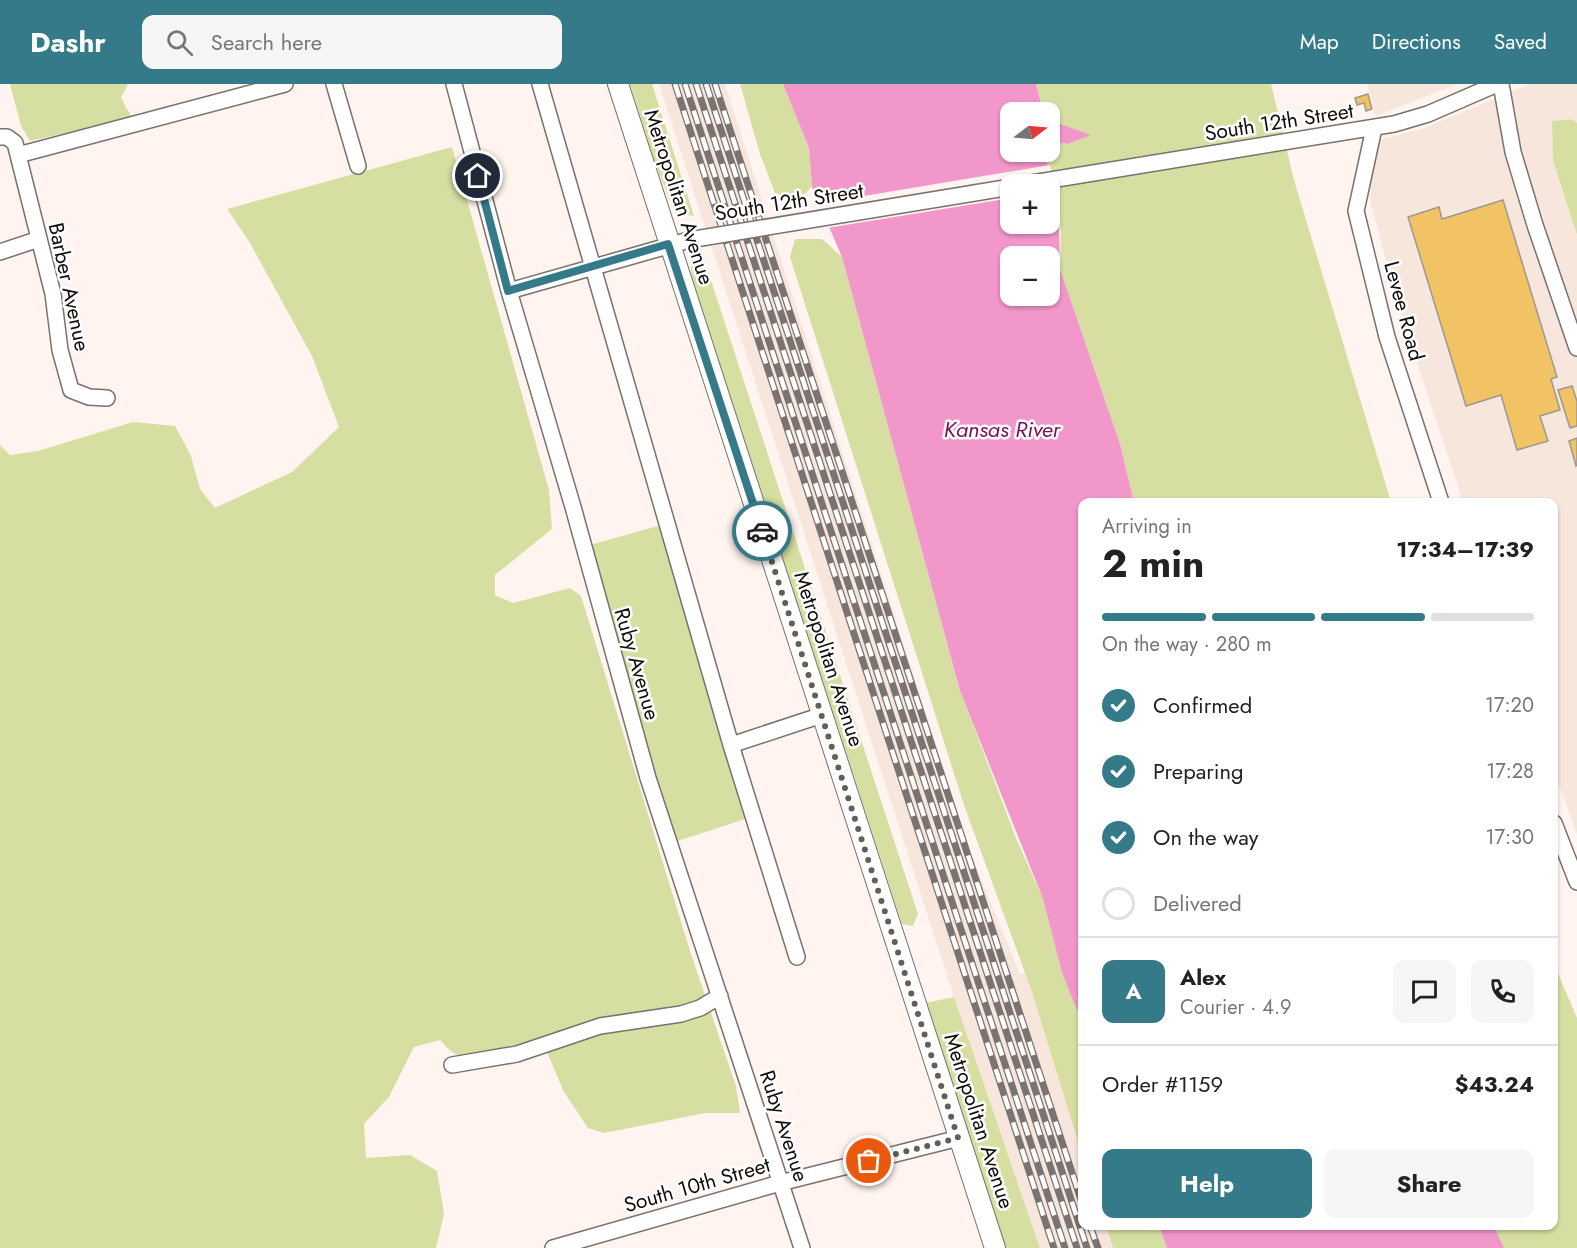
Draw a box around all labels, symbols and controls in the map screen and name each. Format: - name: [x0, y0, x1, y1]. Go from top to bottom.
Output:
- search box: [142, 15, 562, 69]
- text: Dashr: [30, 22, 106, 63]
- icon: search: [163, 26, 196, 59]
- text: Search here: [211, 26, 322, 58]
- text: Map: [1300, 27, 1339, 57]
- text: Directions: [1372, 27, 1461, 57]
- text: Saved: [1494, 27, 1547, 57]
- street label: South 12th Street: [1202, 95, 1356, 149]
- north arrow: [1000, 102, 1060, 162]
- map controls: [1000, 102, 1060, 306]
- street label: Metropolitan Avenue: [636, 105, 722, 289]
- pin: [452, 150, 503, 201]
- icon: home: [461, 159, 494, 192]
- button: +: [1000, 174, 1060, 234]
- street label: South 12th Street: [712, 175, 866, 229]
- street label: Barber Avenue: [41, 220, 97, 354]
- button: −: [1000, 246, 1060, 306]
- street label: Levee Road: [1376, 258, 1432, 364]
- water label: Kansas River: [944, 413, 1062, 445]
- courier: [732, 501, 792, 561]
- text: Arriving in: [1102, 512, 1192, 541]
- icon: car: [746, 515, 779, 548]
- text: 17:34–17:39: [1396, 533, 1534, 565]
- text: 2 min: [1102, 535, 1204, 592]
- street label: Metropolitan Avenue: [786, 567, 872, 751]
- street label: Ruby Avenue: [607, 604, 667, 724]
- text: On the way · 280 m: [1102, 630, 1272, 659]
- icon: check: [1102, 689, 1135, 722]
- text: Confirmed: [1153, 689, 1252, 721]
- text: 17:20: [1485, 691, 1534, 720]
- icon: check: [1102, 755, 1135, 788]
- text: Preparing: [1153, 755, 1244, 787]
- text: 17:28: [1486, 757, 1534, 786]
- icon: check: [1102, 821, 1135, 854]
- text: On the way: [1153, 821, 1258, 853]
- text: 17:30: [1486, 823, 1534, 852]
- text: Delivered: [1153, 887, 1242, 919]
- button: chat: [1393, 960, 1456, 1023]
- button: phone: [1471, 960, 1534, 1023]
- text: Alex: [1180, 961, 1226, 993]
- text: A: [1125, 975, 1142, 1007]
- text: Courier · 4.9: [1180, 993, 1292, 1022]
- street label: Metropolitan Avenue: [936, 1029, 1022, 1213]
- street label: Ruby Avenue: [752, 1066, 816, 1186]
- text: Order #1159: [1102, 1068, 1223, 1100]
- text: $43.24: [1455, 1068, 1534, 1100]
- pin: [843, 1135, 894, 1186]
- icon: bag: [852, 1144, 885, 1177]
- button: Help: [1102, 1149, 1312, 1218]
- button: Share: [1324, 1149, 1534, 1218]
- street label: South 10th Street: [620, 1150, 774, 1220]

